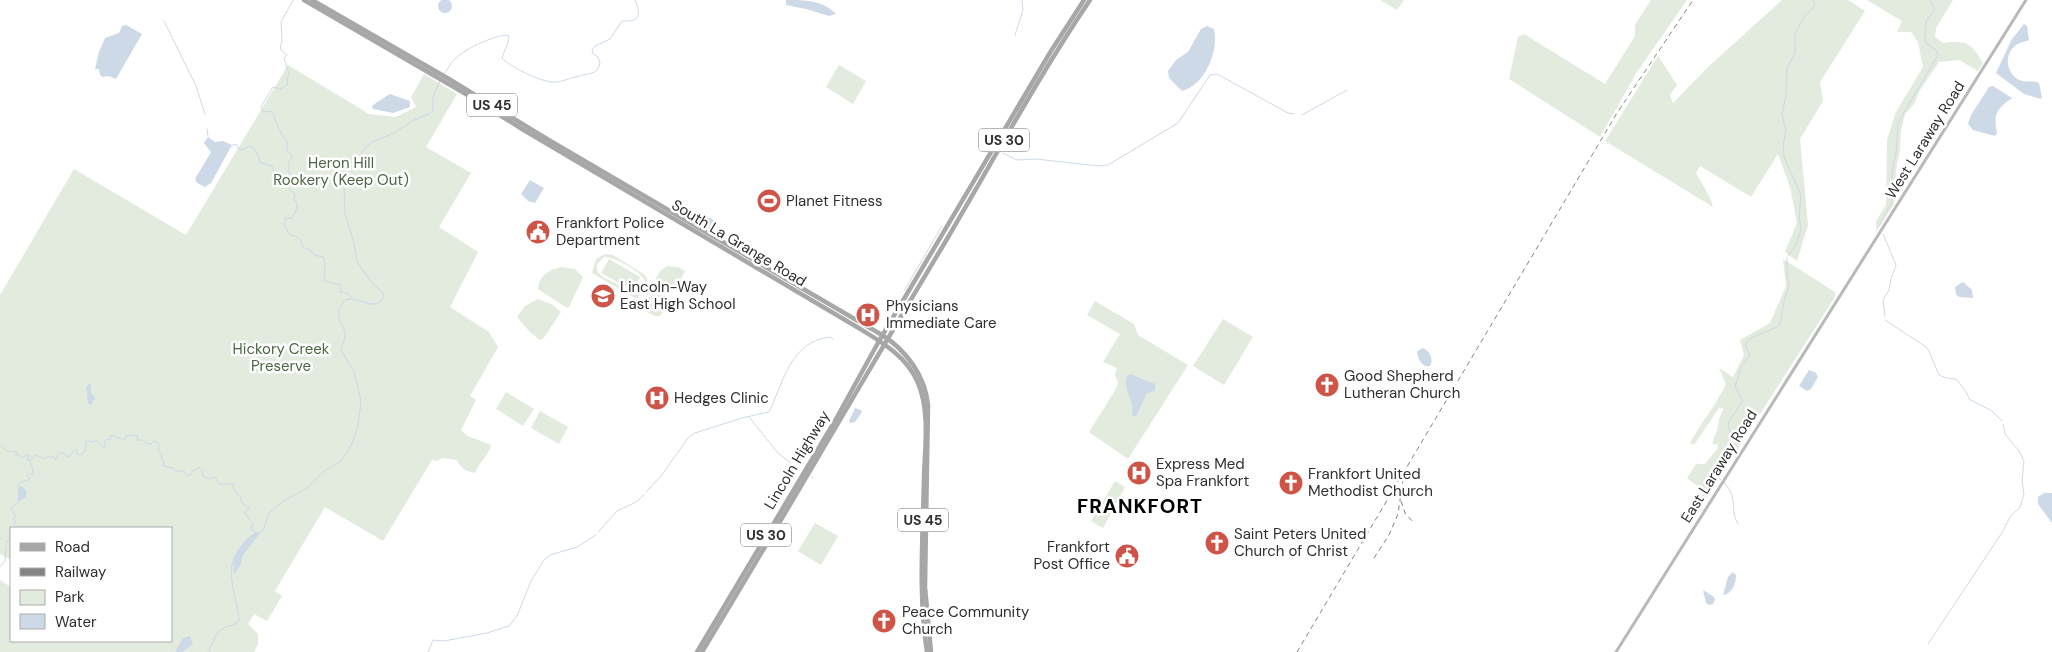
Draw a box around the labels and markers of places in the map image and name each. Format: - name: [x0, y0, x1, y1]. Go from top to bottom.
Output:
- sports icon: Planet Fitness: [756, 188, 782, 214]
- place label: Planet Fitness: [786, 191, 883, 211]
- place label: Frankfort Police Department: [556, 213, 664, 250]
- public building icon: Frankfort Police Department: [525, 219, 551, 245]
- place label: Lincoln-Way East High School: [620, 277, 736, 314]
- school or university icon: Lincoln-Way East High School: [590, 283, 616, 309]
- place label: Physicians Immediate Care: [886, 296, 997, 333]
- hospital icon: Physicians Immediate Care: [855, 302, 881, 328]
- place label: Good Shepherd Lutheran Church: [1344, 366, 1460, 403]
- church icon: Good Shepherd Lutheran Church: [1314, 372, 1340, 398]
- hospital icon: Hedges Clinic: [644, 385, 670, 411]
- place label: Hedges Clinic: [674, 388, 769, 408]
- place label: Express Med Spa Frankfort: [1156, 454, 1249, 491]
- hospital icon: Express Med Spa Frankfort: [1126, 460, 1152, 486]
- place label: Frankfort United Methodist Church: [1308, 464, 1433, 501]
- church icon: Frankfort United Methodist Church: [1278, 470, 1304, 496]
- place label: Saint Peters United Church of Christ: [1234, 524, 1366, 561]
- church icon: Saint Peters United Church of Christ: [1204, 530, 1230, 556]
- place label: Frankfort Post Office: [1034, 537, 1110, 574]
- public building icon: Frankfort Post Office: [1114, 543, 1140, 569]
- place label: Peace Community Church: [902, 602, 1030, 639]
- church icon: Peace Community Church: [871, 608, 897, 634]

